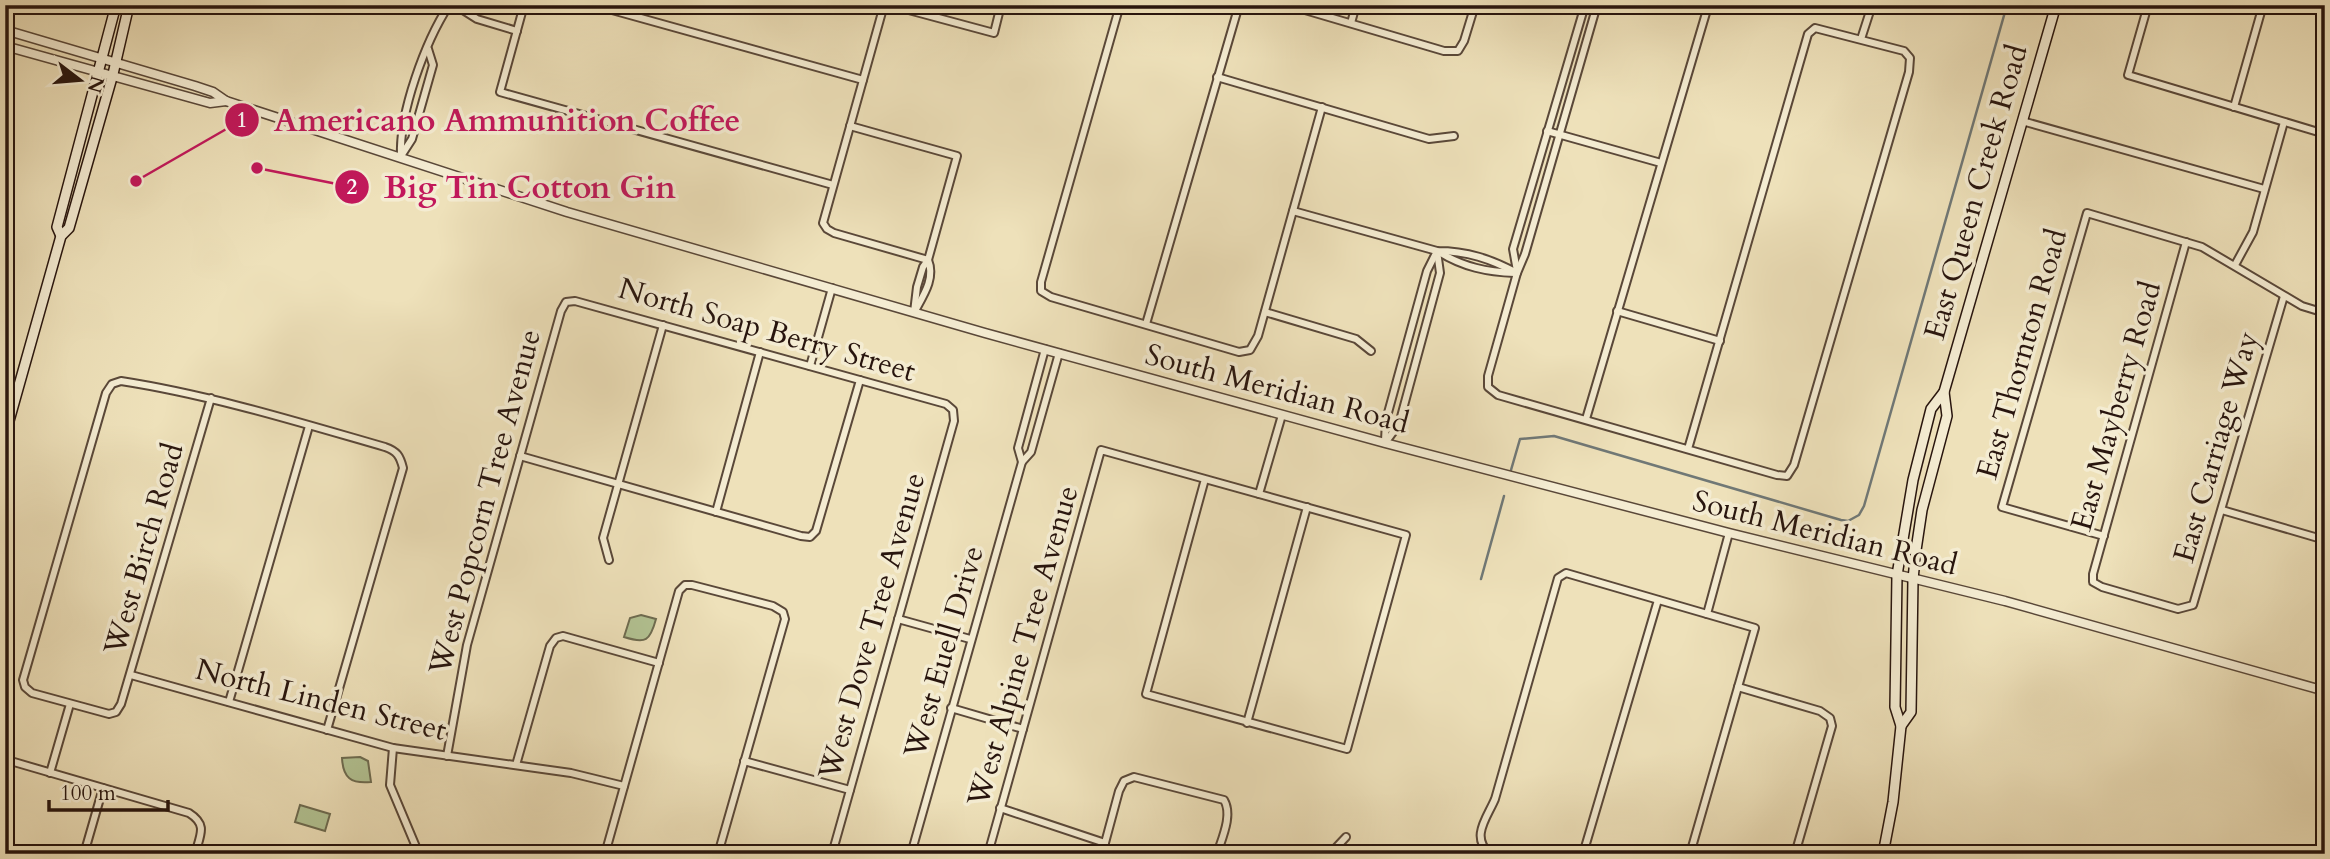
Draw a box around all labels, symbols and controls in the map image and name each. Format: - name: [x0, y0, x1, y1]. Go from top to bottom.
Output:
- street label: East Queen Creek Road: [1914, 40, 2038, 344]
- north arrow: [46, 46, 116, 116]
- text: N: [80, 73, 110, 96]
- callout: Americano Ammunition Coffee: [225, 93, 755, 146]
- text: Americano Ammunition Coffee: [274, 99, 740, 143]
- text: 1: [237, 106, 247, 135]
- callout: Big Tin Cotton Gin: [335, 160, 690, 213]
- text: Big Tin Cotton Gin: [384, 166, 676, 210]
- text: 2: [347, 173, 358, 202]
- street label: East Thornton Road: [1967, 224, 2077, 484]
- street label: North Soap Berry Street: [614, 268, 921, 392]
- street label: East Mayberry Road: [2061, 277, 2171, 535]
- street label: West Popcorn Tree Avenue: [419, 325, 551, 680]
- street label: East Carriage Way: [2163, 326, 2269, 567]
- street label: South Meridian Road: [1141, 334, 1413, 444]
- street label: West Birch Road: [94, 438, 194, 661]
- street label: West Dove Tree Avenue: [808, 468, 935, 785]
- street label: South Meridian Road: [1688, 480, 1962, 586]
- street label: West Alpine Tree Avenue: [957, 481, 1088, 812]
- street label: West Euell Drive: [894, 541, 994, 764]
- street label: North Linden Street: [191, 649, 451, 751]
- scale bar: [49, 768, 168, 812]
- text: 100 m: [60, 779, 116, 808]

